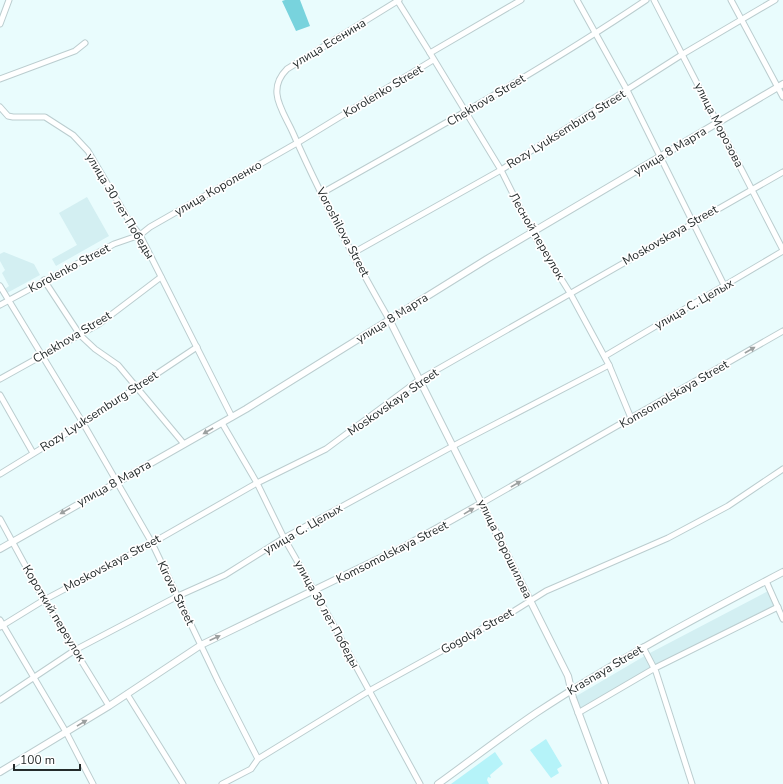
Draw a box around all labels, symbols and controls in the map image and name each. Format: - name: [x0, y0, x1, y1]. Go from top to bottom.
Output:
- street label: улица Есенина: [289, 15, 369, 71]
- street label: Korolenko Street: [340, 61, 426, 121]
- street label: Chekhova Street: [444, 70, 529, 130]
- street label: улица Морозова: [691, 80, 747, 170]
- street label: Rozy Lyuksemburg Street: [504, 85, 629, 172]
- street label: улица 8 Марта: [631, 123, 709, 179]
- street label: улица 30 лет Победы: [82, 150, 158, 262]
- street label: улица Короленко: [171, 156, 265, 220]
- street label: Voroshilova Street: [312, 184, 374, 280]
- street label: Лесной переулок: [506, 190, 569, 283]
- street label: Moskovskaya Street: [619, 201, 721, 269]
- street label: Korolenko Street: [26, 239, 113, 296]
- street label: улица С. Целых: [652, 275, 737, 333]
- street label: улица 8 Марта: [353, 289, 431, 347]
- street label: Chekhova Street: [30, 307, 115, 367]
- one-way arrow: [744, 347, 756, 354]
- street label: Komsomolskaya Street: [617, 356, 732, 432]
- street label: Moskovskaya Street: [344, 364, 442, 439]
- street label: Rozy Lyuksemburg Street: [37, 366, 162, 455]
- one-way arrow: [202, 427, 214, 434]
- street label: улица 8 Марта: [74, 456, 154, 510]
- one-way arrow: [510, 481, 522, 487]
- street label: улица Ворошилова: [474, 497, 536, 601]
- street label: улица С. Целых: [261, 500, 346, 558]
- one-way arrow: [60, 507, 70, 515]
- one-way arrow: [463, 508, 475, 515]
- street label: Komsomolskaya Street: [333, 516, 451, 587]
- street label: Moskovskaya Street: [61, 530, 164, 595]
- street label: улица 30 лет Победы: [291, 557, 363, 671]
- street label: Kirova Street: [154, 558, 199, 628]
- street label: Короткий переулок: [19, 562, 90, 665]
- street label: Gogolya Street: [438, 604, 517, 658]
- one-way arrow: [209, 635, 221, 642]
- street label: Krasnaya Street: [564, 641, 646, 699]
- one-way arrow: [76, 719, 88, 726]
- scale bar: [14, 746, 80, 772]
- text: 100 m: [20, 752, 55, 768]

